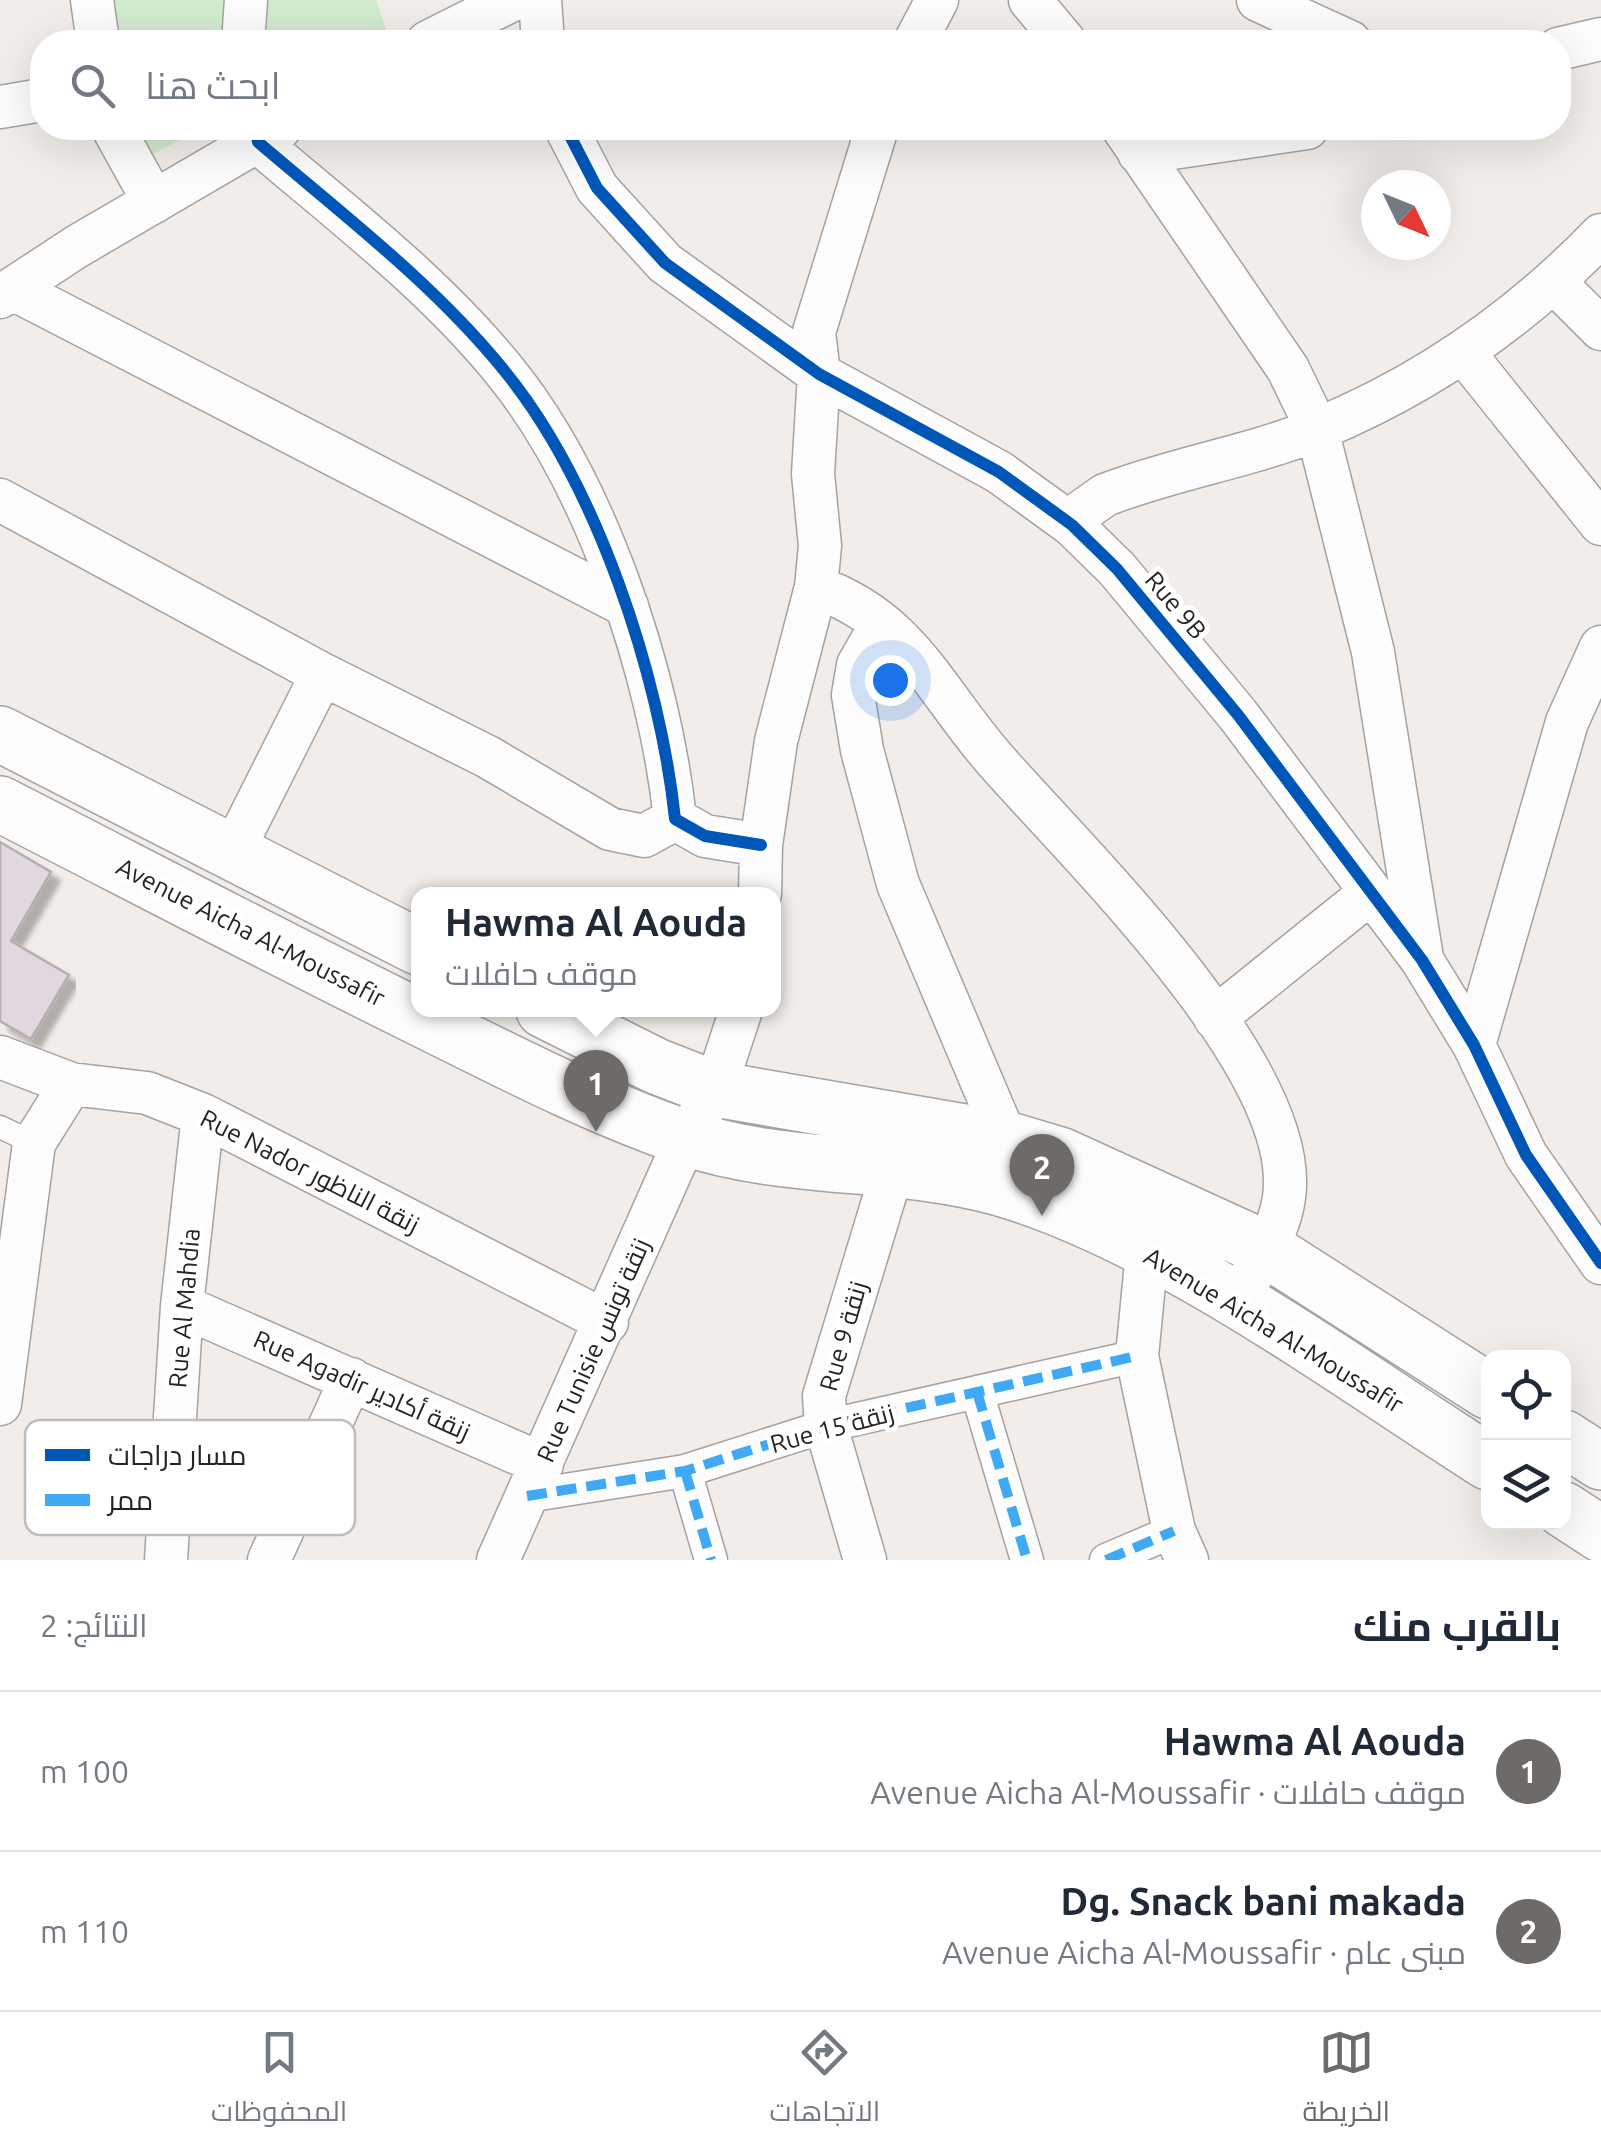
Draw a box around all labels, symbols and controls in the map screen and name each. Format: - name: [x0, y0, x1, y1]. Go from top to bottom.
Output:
- search box: [30, 30, 1571, 140]
- icon: search: [65, 58, 120, 113]
- text: ابحث هنا: [145, 64, 281, 106]
- north arrow: [1361, 170, 1451, 260]
- street label: Rue 9B: [1140, 566, 1212, 644]
- your location: [865, 655, 916, 706]
- street label: Avenue Aicha Al-Moussafir: [112, 852, 390, 1012]
- popup: [411, 887, 781, 1017]
- text: Hawma Al Aouda: [445, 901, 747, 943]
- text: موقف حافلات: [445, 955, 638, 991]
- pin: 1: [564, 1050, 628, 1132]
- street label: Rue Nador زنقة الناظور: [195, 1104, 424, 1239]
- pin: 2: [1010, 1134, 1074, 1216]
- street label: Rue Al Mahdia: [163, 1227, 205, 1389]
- street label: Rue Tunisie زنقة تونس: [531, 1234, 656, 1467]
- street label: Avenue Aicha Al-Moussafir: [1139, 1242, 1409, 1419]
- street label: Rue 9 زنقة: [814, 1278, 873, 1394]
- street label: Rue Agadir زنقة أكادير: [249, 1323, 475, 1446]
- map controls: [1481, 1350, 1571, 1530]
- button: locate: [1481, 1350, 1571, 1440]
- street label: Rue 15 زنقة: [767, 1398, 897, 1459]
- legend: [25, 1420, 355, 1535]
- text: مسار دراجات: [108, 1439, 246, 1471]
- button: layers: [1481, 1440, 1571, 1530]
- text: ممر: [106, 1484, 153, 1516]
- text: بالقرب منك: [1353, 1602, 1561, 1649]
- text: النتائج: 2: [40, 1607, 148, 1643]
- text: Hawma Al Aouda: [1164, 1720, 1466, 1762]
- text: 100 m: [40, 1753, 129, 1789]
- text: 1: [1519, 1753, 1538, 1789]
- text: موقف حافلات · Avenue Aicha Al-Moussafir: [870, 1774, 1466, 1810]
- text: Dg. Snack bani makada: [1060, 1880, 1466, 1922]
- text: 110 m: [40, 1913, 129, 1949]
- text: 2: [1519, 1913, 1538, 1949]
- text: مبنى عام · Avenue Aicha Al-Moussafir: [942, 1934, 1466, 1970]
- tab: المحفوظات: [211, 2025, 347, 2137]
- tab: الاتجاهات: [770, 2025, 880, 2137]
- tab: الخريطة: [1303, 2025, 1390, 2137]

